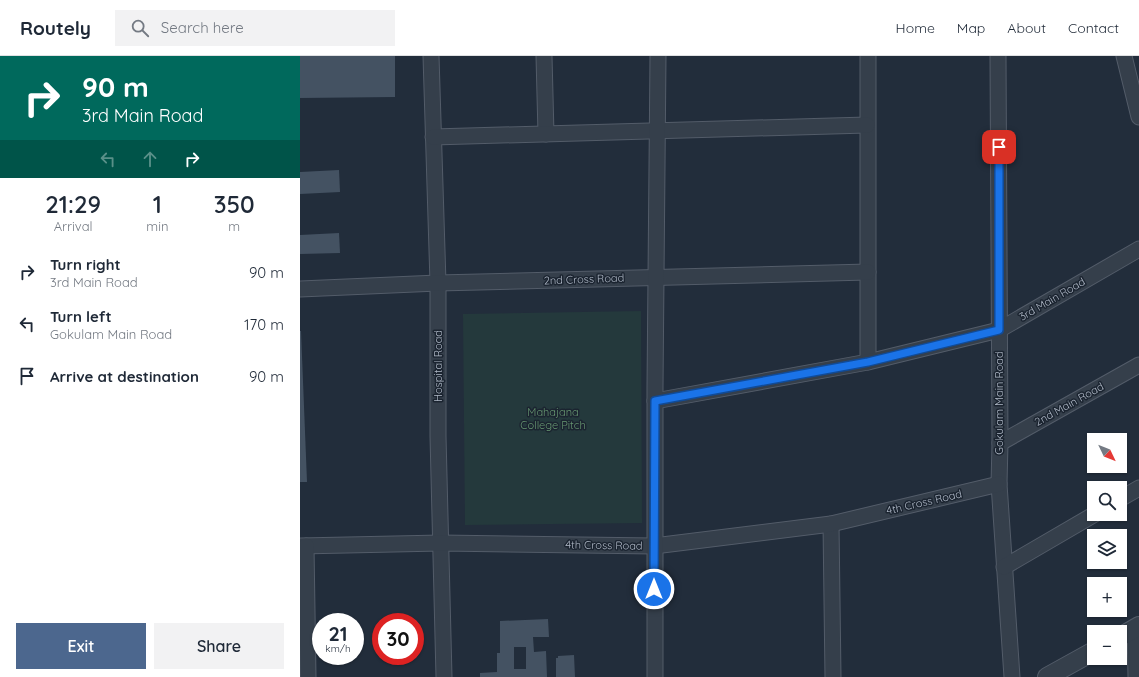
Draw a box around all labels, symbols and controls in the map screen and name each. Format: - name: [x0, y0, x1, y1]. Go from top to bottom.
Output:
- search box: [115, 10, 395, 46]
- text: Routely: [20, 16, 91, 40]
- icon: search: [129, 17, 151, 39]
- text: Search here: [161, 18, 244, 37]
- text: Home: [896, 19, 935, 37]
- text: Map: [957, 19, 985, 37]
- text: About: [1007, 19, 1046, 37]
- text: Contact: [1068, 19, 1119, 37]
- text: 90 m: [82, 69, 149, 104]
- icon: right: [16, 72, 68, 124]
- text: 3rd Main Road: [82, 104, 203, 127]
- pin: [982, 130, 1016, 164]
- icon: arrive: [988, 136, 1010, 158]
- icon: left: [97, 148, 119, 170]
- icon: ahead: [139, 148, 161, 170]
- icon: right: [181, 148, 203, 170]
- text: 21:29: [45, 189, 101, 219]
- text: 1: [153, 189, 162, 219]
- text: 350: [214, 189, 255, 219]
- text: Arrival: [54, 218, 93, 234]
- text: min: [146, 218, 168, 234]
- text: m: [228, 218, 240, 234]
- text: Turn right: [50, 255, 121, 274]
- icon: right: [16, 261, 38, 283]
- text: 90 m: [249, 263, 284, 282]
- street label: 2nd Cross Road: [543, 271, 625, 287]
- text: 3rd Main Road: [50, 274, 138, 290]
- street label: 3rd Main Road: [1016, 274, 1088, 324]
- text: Turn left: [50, 307, 112, 326]
- icon: left: [16, 313, 38, 335]
- text: 170 m: [244, 315, 284, 334]
- text: Gokulam Main Road: [50, 326, 172, 342]
- street label: Hospital Road: [431, 330, 445, 402]
- street label: Gokulam Main Road: [992, 351, 1006, 455]
- icon: arrive: [16, 365, 38, 387]
- text: Arrive at destination: [50, 367, 199, 386]
- text: 90 m: [249, 367, 284, 386]
- street label: 2nd Main Road: [1032, 379, 1106, 429]
- park label: Mahajana College Pitch: [520, 405, 586, 432]
- north arrow: [1087, 433, 1127, 473]
- map controls: [1087, 433, 1127, 665]
- button: search: [1087, 481, 1127, 521]
- street label: 4th Cross Road: [885, 486, 963, 518]
- button: layers: [1087, 529, 1127, 569]
- street label: 4th Cross Road: [565, 537, 643, 553]
- position arrow: [633, 568, 675, 610]
- button: +: [1087, 577, 1127, 617]
- speed limit sign: 30: [372, 613, 424, 665]
- text: 21: [328, 621, 348, 646]
- button: Exit: [16, 623, 146, 669]
- button: Share: [154, 623, 284, 669]
- button: −: [1087, 625, 1127, 665]
- text: km/h: [325, 642, 351, 655]

